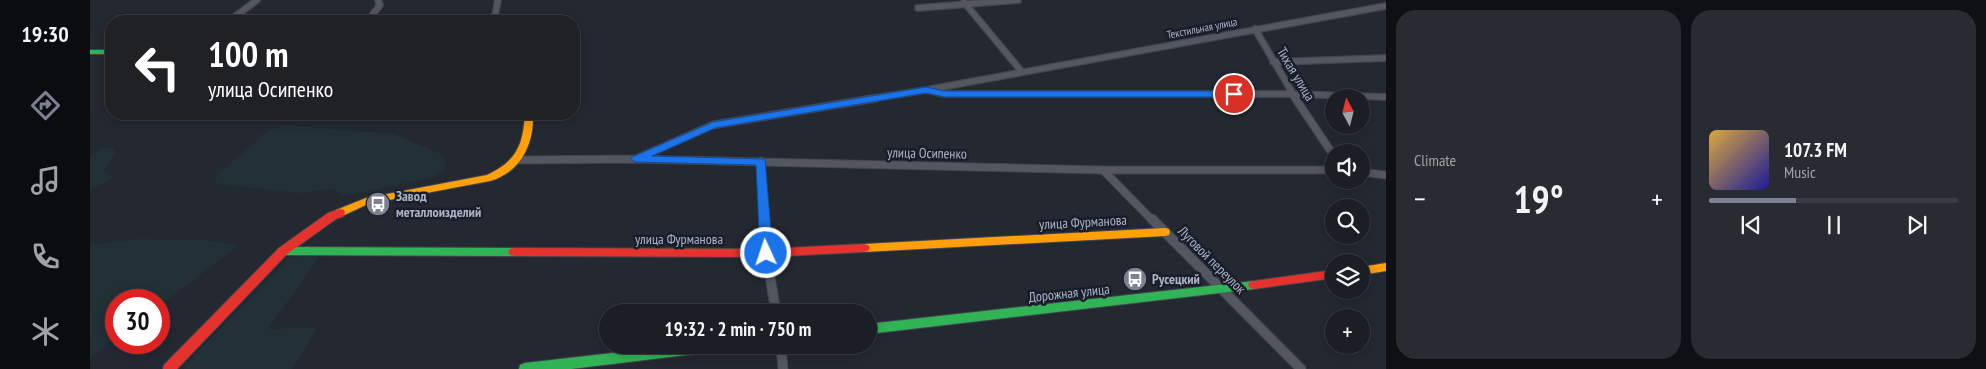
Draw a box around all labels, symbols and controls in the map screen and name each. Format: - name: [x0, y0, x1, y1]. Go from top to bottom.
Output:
- street label: Текстильная улица: [1166, 14, 1238, 42]
- text: 19:30: [21, 20, 69, 48]
- text: 100 m: [208, 31, 289, 77]
- icon: left: [125, 35, 190, 100]
- street label: Тихая улица: [1273, 44, 1319, 104]
- pin: [1213, 73, 1255, 115]
- text: улица Осипенко: [208, 75, 333, 103]
- icon: arrive: [1220, 80, 1248, 108]
- icon: directions: [28, 88, 63, 123]
- north arrow: [1325, 89, 1370, 134]
- map controls: [1325, 89, 1370, 354]
- text: 107.3 FM: [1784, 138, 1847, 162]
- street label: улица Осипенко: [887, 143, 967, 163]
- button: sound: [1325, 144, 1370, 189]
- text: Climate: [1414, 150, 1456, 170]
- text: Music: [1784, 162, 1816, 182]
- icon: music: [28, 163, 63, 198]
- text: 19°: [1513, 174, 1564, 223]
- text: −: [1414, 180, 1426, 217]
- text: +: [1651, 180, 1663, 217]
- place label: Завод металлоизделий: [396, 187, 481, 221]
- bus stop icon: Завод металлоизделий: [365, 191, 391, 217]
- button: search: [1325, 199, 1370, 244]
- street label: улица Фурманова: [1039, 211, 1127, 233]
- icon: previous: [1737, 211, 1765, 239]
- icon: pause: [1820, 211, 1848, 239]
- icon: next: [1903, 211, 1931, 239]
- street label: Луговой переулок: [1174, 222, 1250, 298]
- position arrow: [739, 226, 791, 278]
- street label: улица Фурманова: [635, 230, 723, 248]
- icon: phone: [28, 239, 63, 274]
- button: layers: [1325, 254, 1370, 299]
- bus stop icon: Русецкий: [1122, 266, 1148, 292]
- place label: Русецкий: [1152, 270, 1200, 288]
- street label: Дорожная улица: [1027, 280, 1111, 306]
- speed limit sign: 30: [105, 289, 170, 354]
- button: +: [1325, 309, 1370, 354]
- icon: climate: [28, 314, 63, 349]
- text: 19:32 · 2 min · 750 m: [665, 317, 811, 341]

